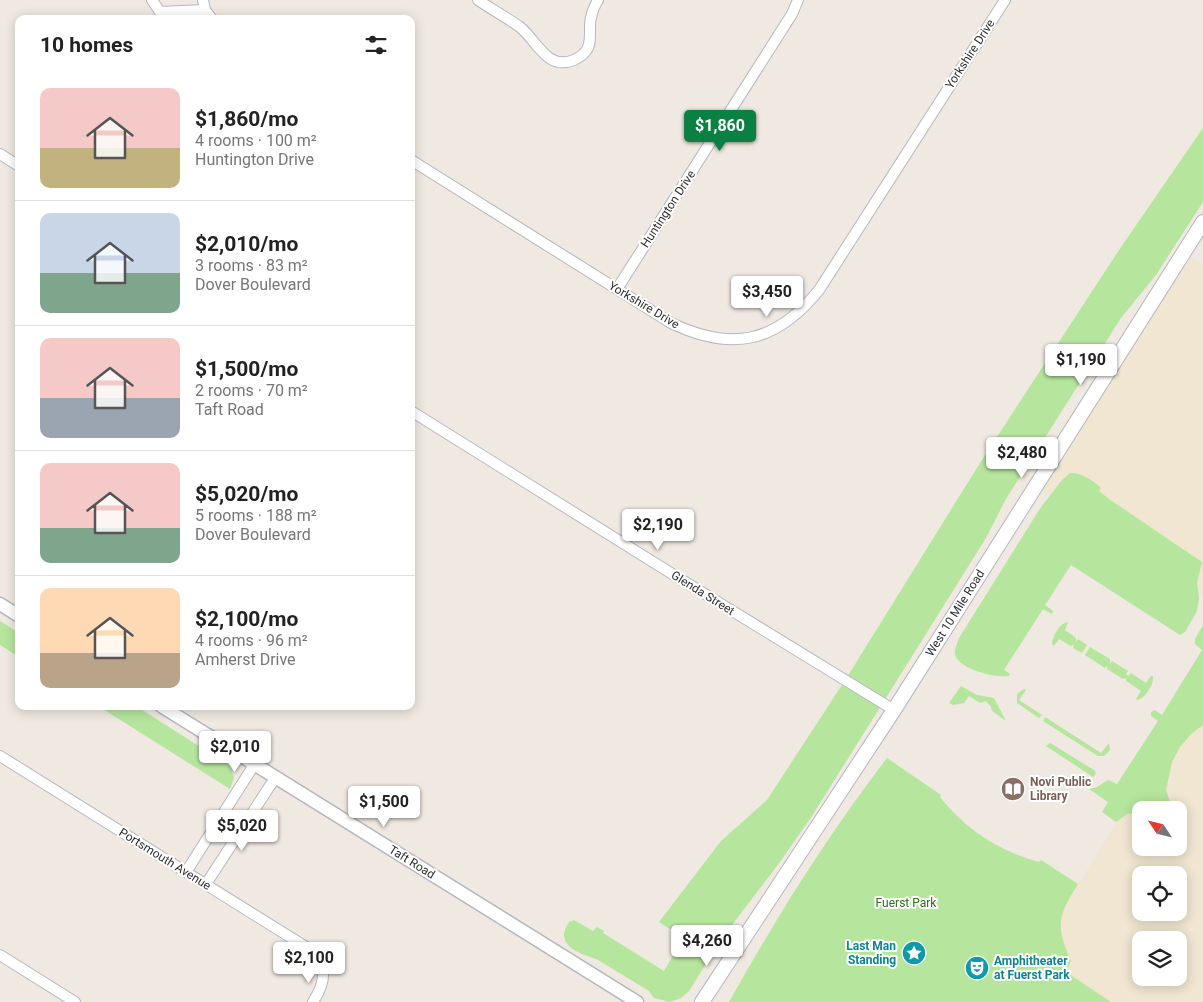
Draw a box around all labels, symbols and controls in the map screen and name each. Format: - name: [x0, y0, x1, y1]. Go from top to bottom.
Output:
- street label: Yorkshire Drive: [942, 17, 998, 91]
- icon: filters: [362, 31, 390, 59]
- text: 10 homes: [40, 33, 133, 57]
- text: $1,860/mo: [195, 107, 298, 131]
- icon: home: [80, 108, 140, 168]
- pin: $1,860: [679, 110, 761, 152]
- text: $1,860: [695, 116, 745, 135]
- text: 4 rooms · 100 m²: [195, 131, 317, 150]
- text: Huntington Drive: [195, 150, 314, 169]
- street label: Huntington Drive: [638, 168, 698, 250]
- text: $2,010/mo: [195, 232, 298, 256]
- icon: home: [80, 233, 140, 293]
- text: 3 rooms · 83 m²: [195, 256, 308, 275]
- text: Dover Boulevard: [195, 275, 311, 294]
- pin: $3,450: [726, 276, 808, 318]
- street label: Yorkshire Drive: [606, 278, 682, 332]
- text: $3,450: [742, 282, 792, 301]
- pin: $1,190: [1040, 344, 1122, 386]
- text: $1,190: [1056, 350, 1106, 369]
- text: $1,500/mo: [195, 357, 298, 381]
- icon: home: [80, 358, 140, 418]
- text: 2 rooms · 70 m²: [195, 381, 308, 400]
- text: Taft Road: [195, 400, 264, 419]
- pin: $2,480: [981, 436, 1063, 479]
- text: $2,480: [997, 443, 1047, 462]
- text: $5,020/mo: [195, 482, 298, 506]
- icon: home: [80, 483, 140, 543]
- text: 5 rooms · 188 m²: [195, 506, 317, 525]
- pin: $2,190: [617, 508, 699, 551]
- text: $2,190: [633, 515, 683, 534]
- text: Dover Boulevard: [195, 525, 311, 544]
- street label: West 10 Mile Road: [923, 567, 987, 659]
- street label: Glenda Street: [669, 568, 737, 618]
- text: $2,100/mo: [195, 607, 298, 631]
- icon: home: [80, 608, 140, 668]
- text: 4 rooms · 96 m²: [195, 631, 308, 650]
- text: Amherst Drive: [195, 650, 296, 669]
- pin: $2,010: [194, 730, 276, 773]
- text: $2,010: [210, 737, 260, 756]
- place label: Novi Public Library: [1030, 775, 1091, 803]
- library icon: Novi Public Library: [1000, 776, 1026, 802]
- pin: $1,500: [343, 786, 425, 828]
- text: $1,500: [359, 792, 409, 811]
- north arrow: [1132, 801, 1188, 856]
- map controls: [1132, 801, 1187, 986]
- pin: $5,020: [201, 810, 283, 852]
- text: $5,020: [217, 816, 267, 835]
- street label: Portsmouth Avenue: [117, 825, 213, 893]
- street label: Taft Road: [386, 842, 438, 882]
- button: locate: [1132, 866, 1187, 921]
- park label: Fuerst Park: [876, 896, 937, 910]
- pin: $4,260: [666, 924, 748, 967]
- text: $4,260: [682, 931, 732, 950]
- button: layers: [1132, 931, 1187, 986]
- place label: Last Man Standing: [846, 939, 896, 967]
- place icon: Last Man Standing: [901, 940, 927, 966]
- pin: $2,100: [268, 942, 350, 984]
- text: $2,100: [284, 948, 334, 967]
- place label: Amphitheater at Fuerst Park: [994, 954, 1070, 982]
- theatre icon: Amphitheater at Fuerst Park: [964, 955, 990, 981]

